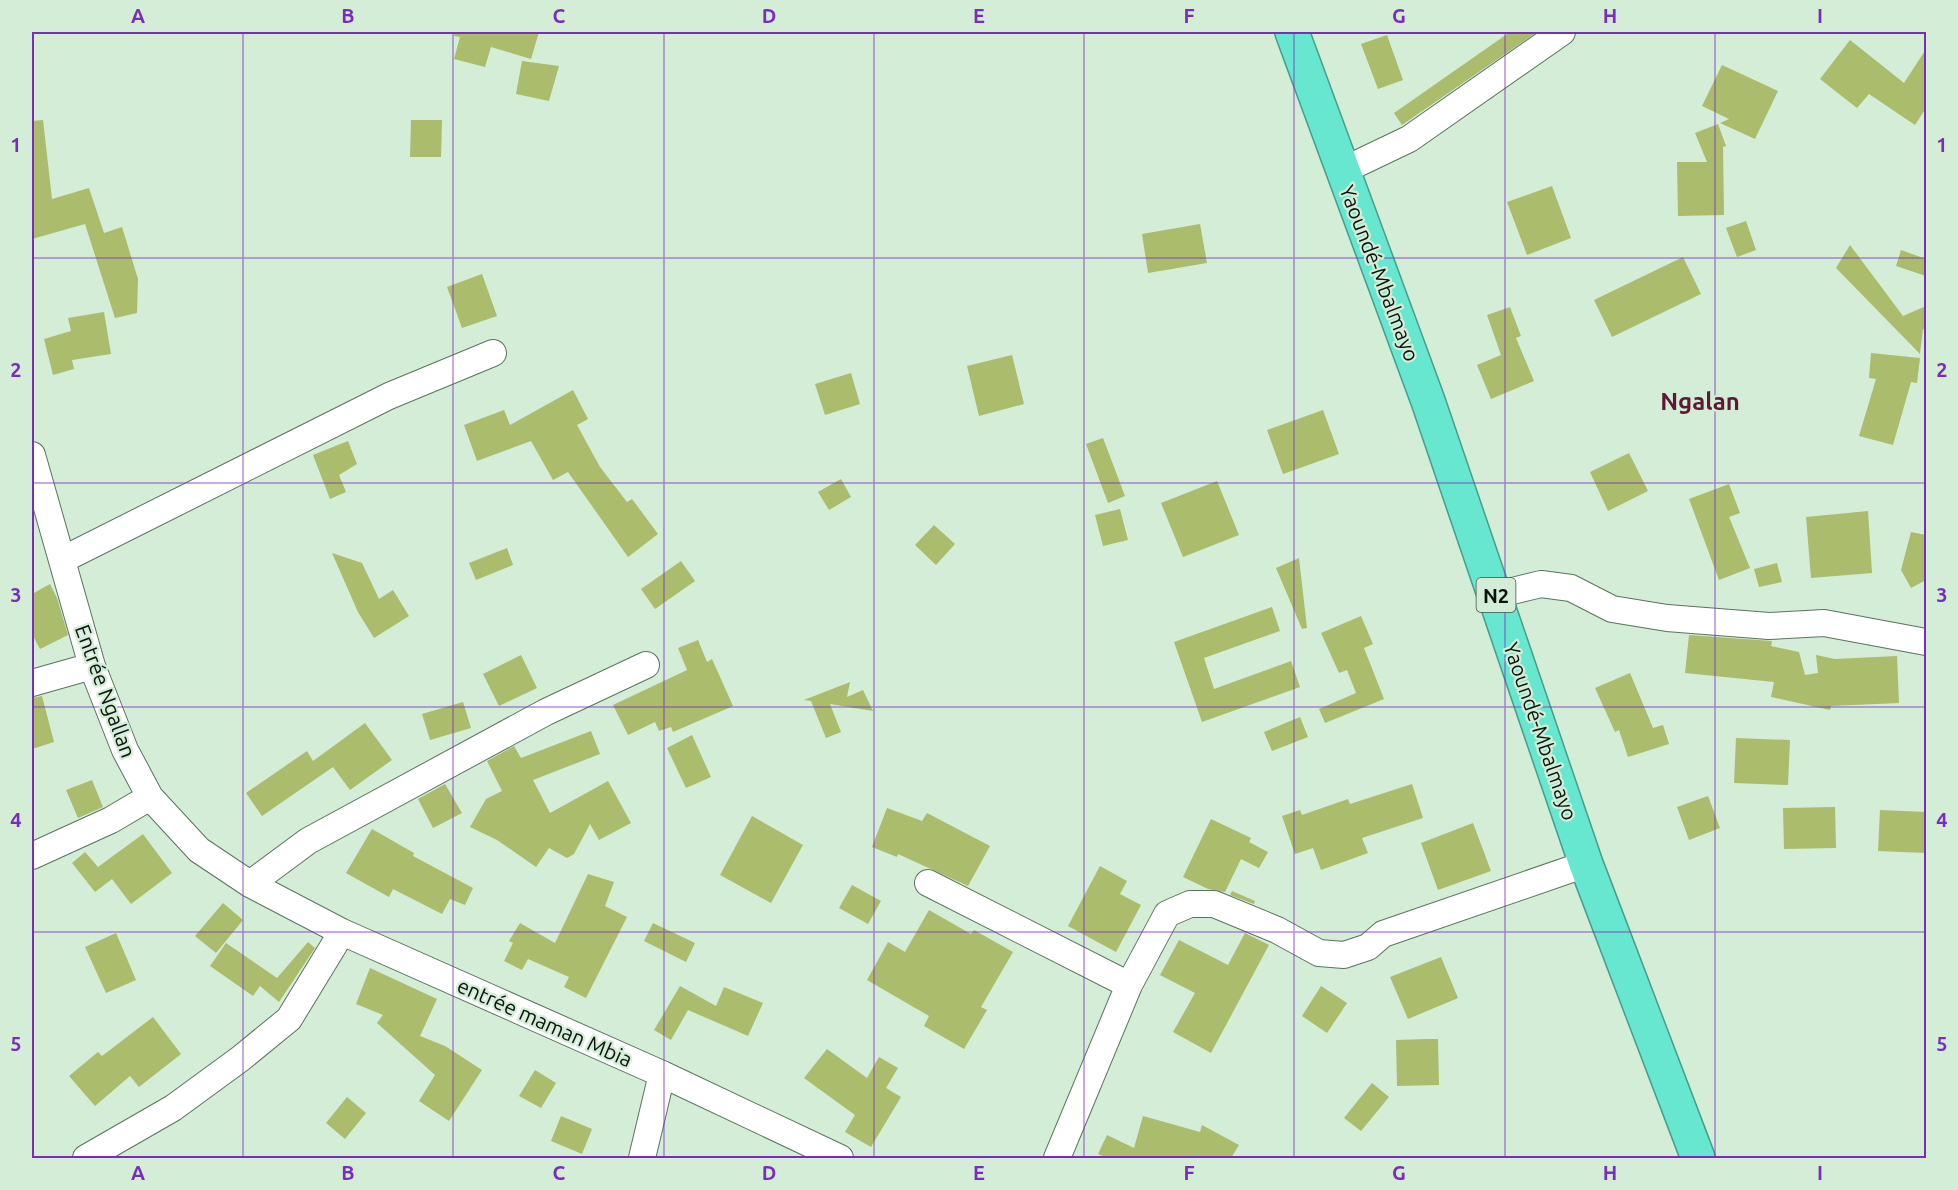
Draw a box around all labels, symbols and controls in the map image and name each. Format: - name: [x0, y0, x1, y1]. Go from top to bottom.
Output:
- text: A: [131, 4, 145, 27]
- text: B: [341, 4, 355, 27]
- text: C: [553, 4, 566, 27]
- text: D: [762, 4, 776, 27]
- text: E: [973, 4, 985, 27]
- text: F: [1183, 4, 1195, 27]
- text: G: [1392, 4, 1406, 27]
- text: H: [1603, 4, 1617, 27]
- text: I: [1817, 4, 1823, 27]
- text: 1: [10, 133, 22, 156]
- text: 1: [1936, 133, 1948, 156]
- street label: Yaoundé-Mbalmayo: [1335, 182, 1425, 364]
- text: 2: [10, 358, 22, 381]
- text: 2: [1936, 358, 1948, 381]
- district label: Ngalan: [1660, 388, 1740, 415]
- road number: N2: [1476, 578, 1516, 612]
- text: 3: [10, 583, 22, 606]
- text: 3: [1936, 583, 1948, 606]
- street label: Entrée Ngallan: [71, 621, 141, 761]
- street label: Yaoundé-Mbalmayo: [1499, 639, 1583, 823]
- text: 4: [10, 808, 22, 831]
- text: 4: [1936, 808, 1948, 831]
- street label: entrée maman Mbia: [454, 973, 636, 1071]
- text: 5: [10, 1032, 22, 1055]
- text: 5: [1936, 1032, 1948, 1055]
- text: A: [131, 1161, 145, 1184]
- text: B: [341, 1161, 355, 1184]
- text: C: [553, 1161, 566, 1184]
- text: D: [762, 1161, 776, 1184]
- text: E: [973, 1161, 985, 1184]
- text: F: [1183, 1161, 1195, 1184]
- text: G: [1392, 1161, 1406, 1184]
- text: H: [1603, 1161, 1617, 1184]
- text: I: [1817, 1161, 1823, 1184]

